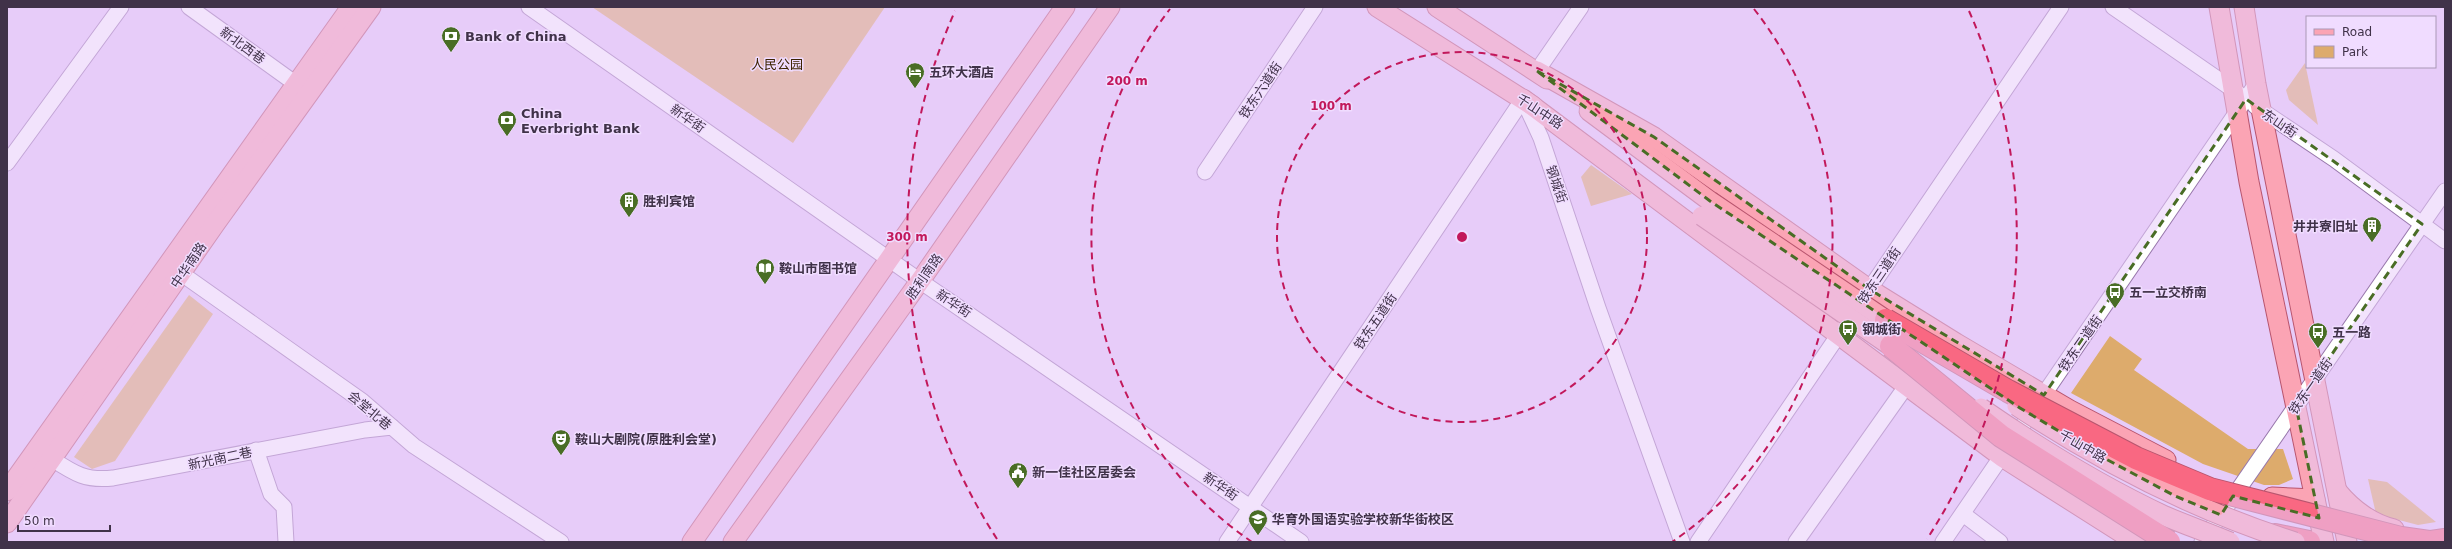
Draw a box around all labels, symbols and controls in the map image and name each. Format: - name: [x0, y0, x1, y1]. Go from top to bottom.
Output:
- legend: [2306, 16, 2436, 68]
- street label: 新北西巷: [217, 24, 268, 67]
- bank icon: Bank of China: [440, 25, 462, 53]
- text: Road: [2342, 25, 2372, 39]
- place label: Bank of China: [465, 29, 567, 44]
- text: Park: [2342, 45, 2368, 59]
- park label: 人民公园: [751, 57, 803, 72]
- street label: 铁东六道街: [1236, 59, 1285, 121]
- hotel icon: 五环大酒店: [904, 61, 926, 89]
- place label: 五环大酒店: [929, 65, 994, 80]
- text: 200 m: [1106, 74, 1148, 88]
- street label: 千山中路: [1514, 91, 1566, 132]
- text: 100 m: [1310, 99, 1352, 113]
- street label: 新华街: [667, 101, 708, 136]
- place label: China Everbright Bank: [521, 106, 640, 136]
- street label: 东山街: [2259, 106, 2300, 141]
- bank icon: China Everbright Bank: [496, 109, 518, 137]
- street label: 钢城街: [1543, 163, 1570, 205]
- building icon: 胜利宾馆: [618, 190, 640, 218]
- place label: 胜利宾馆: [643, 194, 695, 209]
- building icon: 井井寮旧址: [2361, 215, 2383, 243]
- place label: 井井寮旧址: [2293, 219, 2358, 234]
- text: 300 m: [886, 230, 928, 244]
- centre of rings: [1455, 230, 1469, 244]
- street label: 中华南路: [168, 240, 209, 291]
- street label: 铁东三道街: [1855, 244, 1904, 306]
- street label: 胜利南路: [903, 251, 945, 302]
- library icon: 鞍山市图书馆: [754, 257, 776, 285]
- place label: 鞍山市图书馆: [779, 261, 857, 276]
- bus stop icon: 五一立交桥南: [2104, 281, 2126, 309]
- place label: 五一立交桥南: [2129, 285, 2207, 300]
- street label: 新华街: [933, 287, 974, 320]
- street label: 铁东五道街: [1351, 290, 1400, 352]
- street label: 铁东二道街: [2056, 312, 2105, 374]
- bus stop icon: 钢城街: [1837, 318, 1859, 346]
- bus stop icon: 五一路: [2307, 321, 2329, 349]
- place label: 钢城街: [1862, 322, 1901, 337]
- place label: 五一路: [2332, 325, 2371, 340]
- street label: 铁东一道街: [2286, 355, 2335, 417]
- street label: 会堂北巷: [345, 388, 394, 433]
- street label: 千山中路: [2056, 427, 2109, 466]
- theatre icon: 鞍山大剧院(原胜利会堂): [550, 428, 572, 456]
- place label: 鞍山大剧院(原胜利会堂): [575, 432, 717, 447]
- street label: 新光南二巷: [187, 444, 253, 473]
- public building icon: 新一佳社区居委会: [1007, 461, 1029, 489]
- place label: 新一佳社区居委会: [1032, 465, 1136, 480]
- street label: 新华街: [1200, 469, 1241, 504]
- scale bar: [18, 507, 110, 533]
- school or university icon: 华育外国语实验学校新华街校区: [1247, 508, 1269, 536]
- place label: 华育外国语实验学校新华街校区: [1272, 512, 1454, 527]
- text: 50 m: [24, 514, 55, 528]

